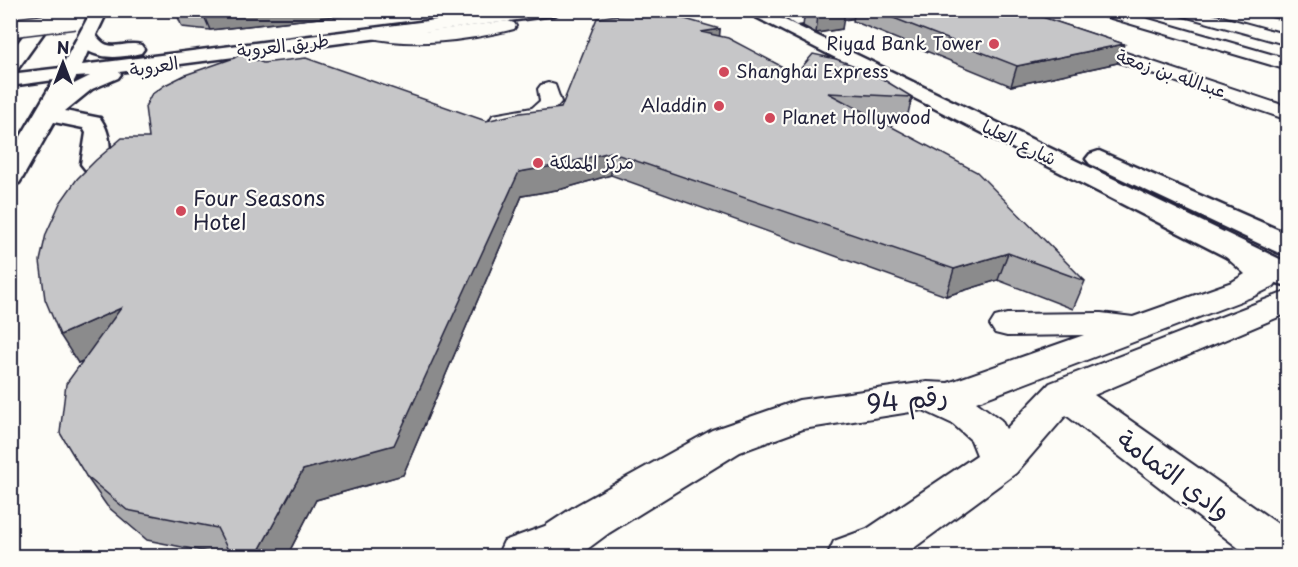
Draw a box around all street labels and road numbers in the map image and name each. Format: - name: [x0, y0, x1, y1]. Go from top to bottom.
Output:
- street label: طريق العروبة: [235, 25, 330, 64]
- street label: عبدالله بن زمعة: [1113, 41, 1230, 104]
- street label: العروبة: [127, 48, 180, 83]
- street label: شارع العليا: [978, 112, 1061, 171]
- street label: رقم 94: [864, 374, 950, 425]
- street label: وادي الثمامة: [1109, 419, 1240, 529]

